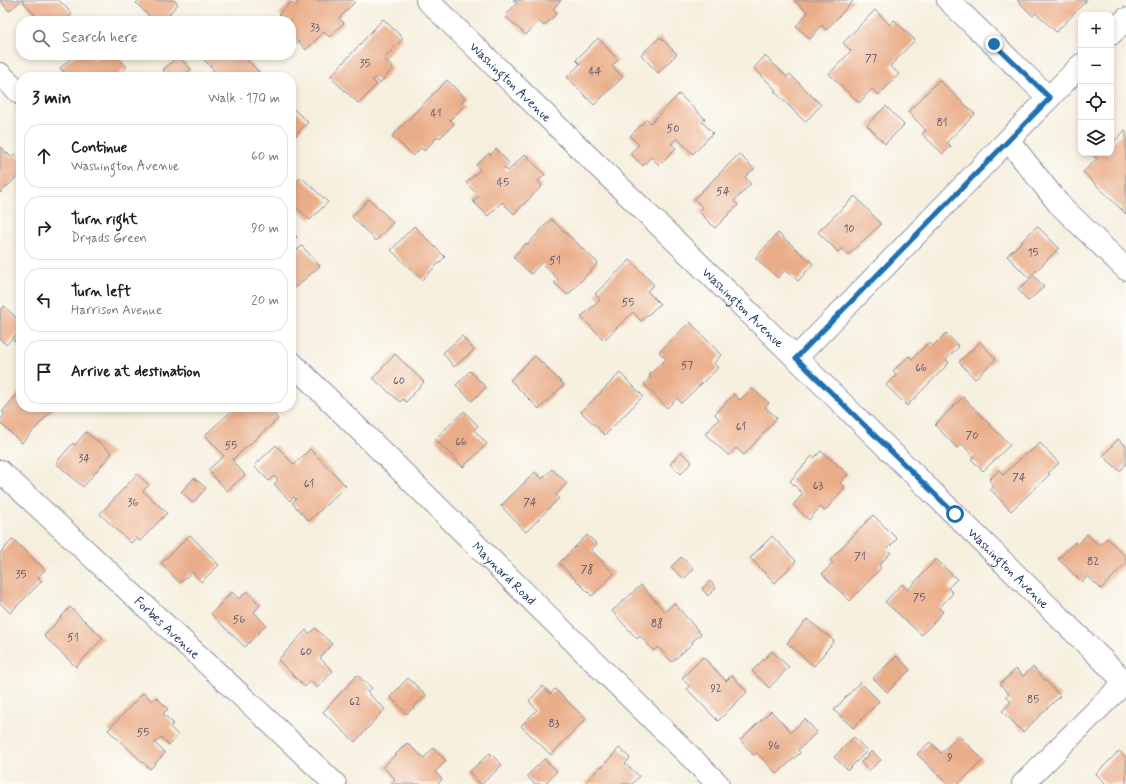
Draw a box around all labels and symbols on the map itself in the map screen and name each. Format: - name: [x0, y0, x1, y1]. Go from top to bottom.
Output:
- house number: 33: [310, 21, 320, 35]
- route end: [985, 35, 1003, 53]
- street label: Washington Avenue: [465, 39, 555, 126]
- house number: 77: [865, 52, 878, 66]
- house number: 35: [360, 57, 371, 71]
- house number: 44: [588, 65, 602, 79]
- house number: 41: [430, 107, 442, 121]
- house number: 81: [937, 116, 947, 130]
- house number: 50: [667, 122, 679, 136]
- house number: 45: [497, 176, 509, 190]
- house number: 54: [716, 185, 730, 199]
- house number: 10: [843, 222, 855, 236]
- house number: 15: [1028, 246, 1039, 260]
- house number: 51: [549, 254, 561, 268]
- street label: Washington Avenue: [698, 264, 787, 352]
- house number: 55: [622, 296, 634, 310]
- house number: 57: [681, 359, 694, 373]
- house number: 66: [915, 361, 927, 375]
- house number: 60: [393, 374, 405, 388]
- house number: 61: [736, 420, 746, 434]
- house number: 70: [966, 429, 978, 443]
- house number: 66: [455, 435, 467, 449]
- house number: 55: [225, 439, 237, 453]
- house number: 34: [78, 452, 90, 466]
- house number: 74: [1012, 471, 1026, 485]
- house number: 61: [304, 477, 314, 491]
- house number: 63: [813, 479, 823, 493]
- house number: 36: [127, 496, 139, 510]
- house number: 74: [523, 496, 537, 510]
- route start: [946, 505, 964, 523]
- street label: Washington Avenue: [963, 525, 1052, 613]
- street label: Maynard Road: [468, 539, 539, 609]
- house number: 71: [854, 550, 866, 564]
- house number: 82: [1087, 555, 1099, 569]
- house number: 78: [581, 563, 593, 577]
- house number: 35: [16, 568, 27, 582]
- house number: 75: [913, 591, 925, 605]
- street label: Forbes Avenue: [130, 593, 203, 663]
- house number: 56: [233, 613, 245, 627]
- house number: 88: [651, 617, 663, 631]
- house number: 51: [67, 631, 79, 645]
- house number: 60: [300, 645, 312, 659]
- house number: 92: [710, 682, 722, 696]
- house number: 85: [1027, 693, 1039, 707]
- house number: 62: [349, 695, 361, 709]
- house number: 83: [549, 717, 560, 731]
- house number: 55: [137, 726, 149, 740]
- house number: 96: [768, 739, 780, 753]
- house number: 9: [947, 751, 953, 765]

